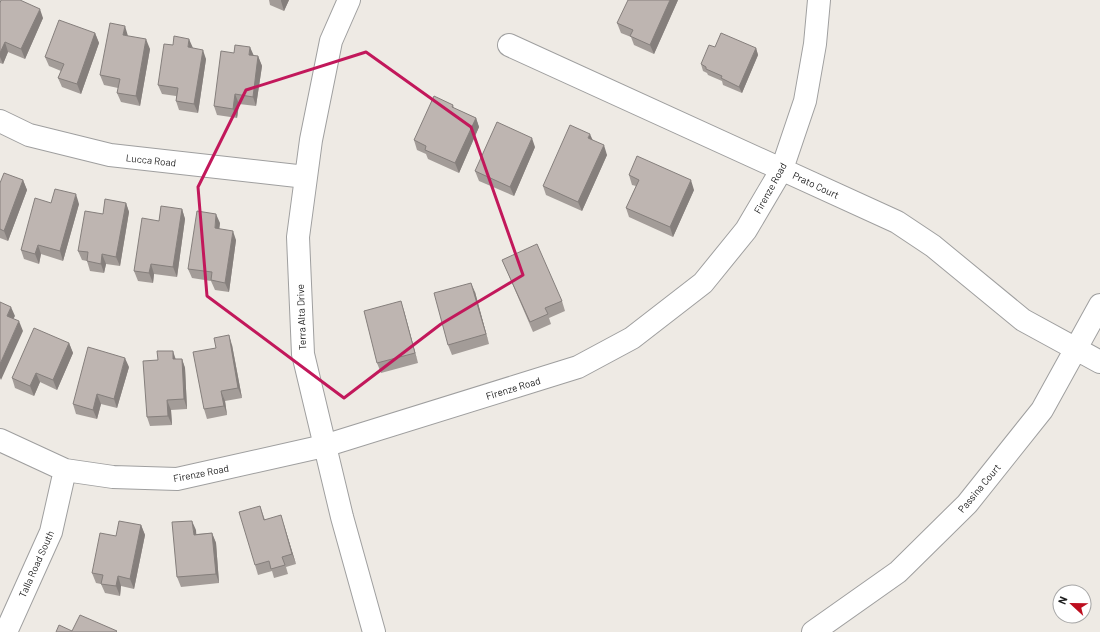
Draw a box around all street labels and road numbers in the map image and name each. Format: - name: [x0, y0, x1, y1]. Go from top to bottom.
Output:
- street label: Lucca Road: [125, 151, 177, 169]
- street label: Firenze Road: [751, 160, 789, 216]
- street label: Prato Court: [791, 169, 841, 201]
- street label: Terra Alta Drive: [294, 284, 308, 350]
- street label: Firenze Road: [484, 374, 542, 402]
- street label: Passina Court: [955, 461, 1003, 515]
- street label: Firenze Road: [172, 462, 230, 484]
- street label: Talla Road South: [16, 529, 56, 599]

